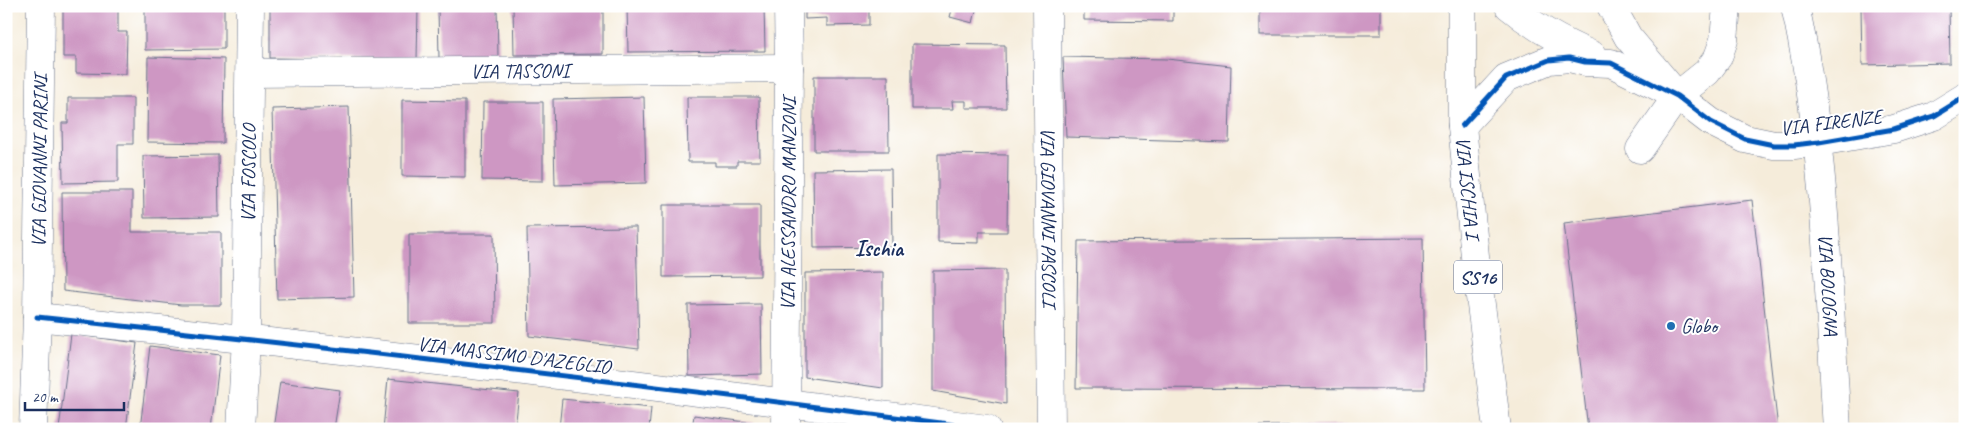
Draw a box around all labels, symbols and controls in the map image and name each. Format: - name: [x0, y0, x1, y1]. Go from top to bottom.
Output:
- street label: VIA TASSONI: [470, 58, 574, 84]
- street label: VIA GIOVANNI PARINI: [26, 71, 53, 248]
- street label: VIA ALESSANDRO MANZONI: [775, 93, 802, 311]
- street label: VIA FIRENZE: [1779, 103, 1886, 141]
- street label: VIA FOSCOLO: [235, 122, 262, 222]
- street label: VIA GIOVANNI PASCOLI: [1035, 127, 1062, 311]
- street label: VIA ISCHIA I: [1450, 136, 1486, 244]
- street label: VIA BOLOGNA: [1813, 233, 1844, 337]
- district label: Ischia: [855, 235, 905, 263]
- road number: SS16: [1454, 260, 1502, 294]
- place label: Globo: [1681, 314, 1719, 339]
- marker: Globo: [1665, 320, 1677, 332]
- street label: VIA MASSIMO D'AZEGLIO: [416, 331, 614, 380]
- scale bar: [25, 380, 124, 412]
- text: 20 m: [32, 388, 59, 407]

